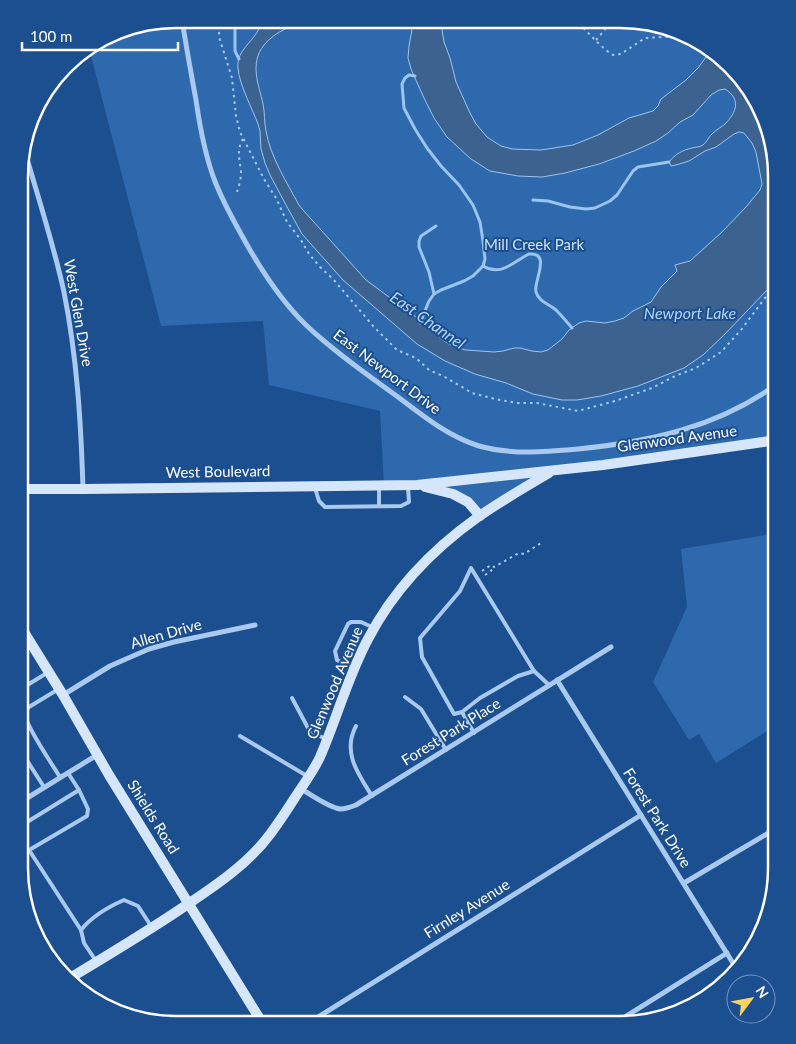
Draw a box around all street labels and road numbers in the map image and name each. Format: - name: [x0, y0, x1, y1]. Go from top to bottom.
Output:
- street label: West Glen Drive: [61, 258, 97, 368]
- street label: East Newport Drive: [330, 325, 445, 418]
- street label: Glenwood Avenue: [616, 421, 738, 455]
- street label: West Boulevard: [165, 461, 270, 481]
- street label: Allen Drive: [128, 614, 203, 652]
- street label: Glenwood Avenue: [302, 623, 366, 742]
- street label: Forest Park Place: [398, 693, 503, 769]
- street label: Forest Park Drive: [620, 764, 696, 871]
- street label: Shields Road: [124, 776, 184, 857]
- street label: Firnley Avenue: [420, 875, 513, 942]

